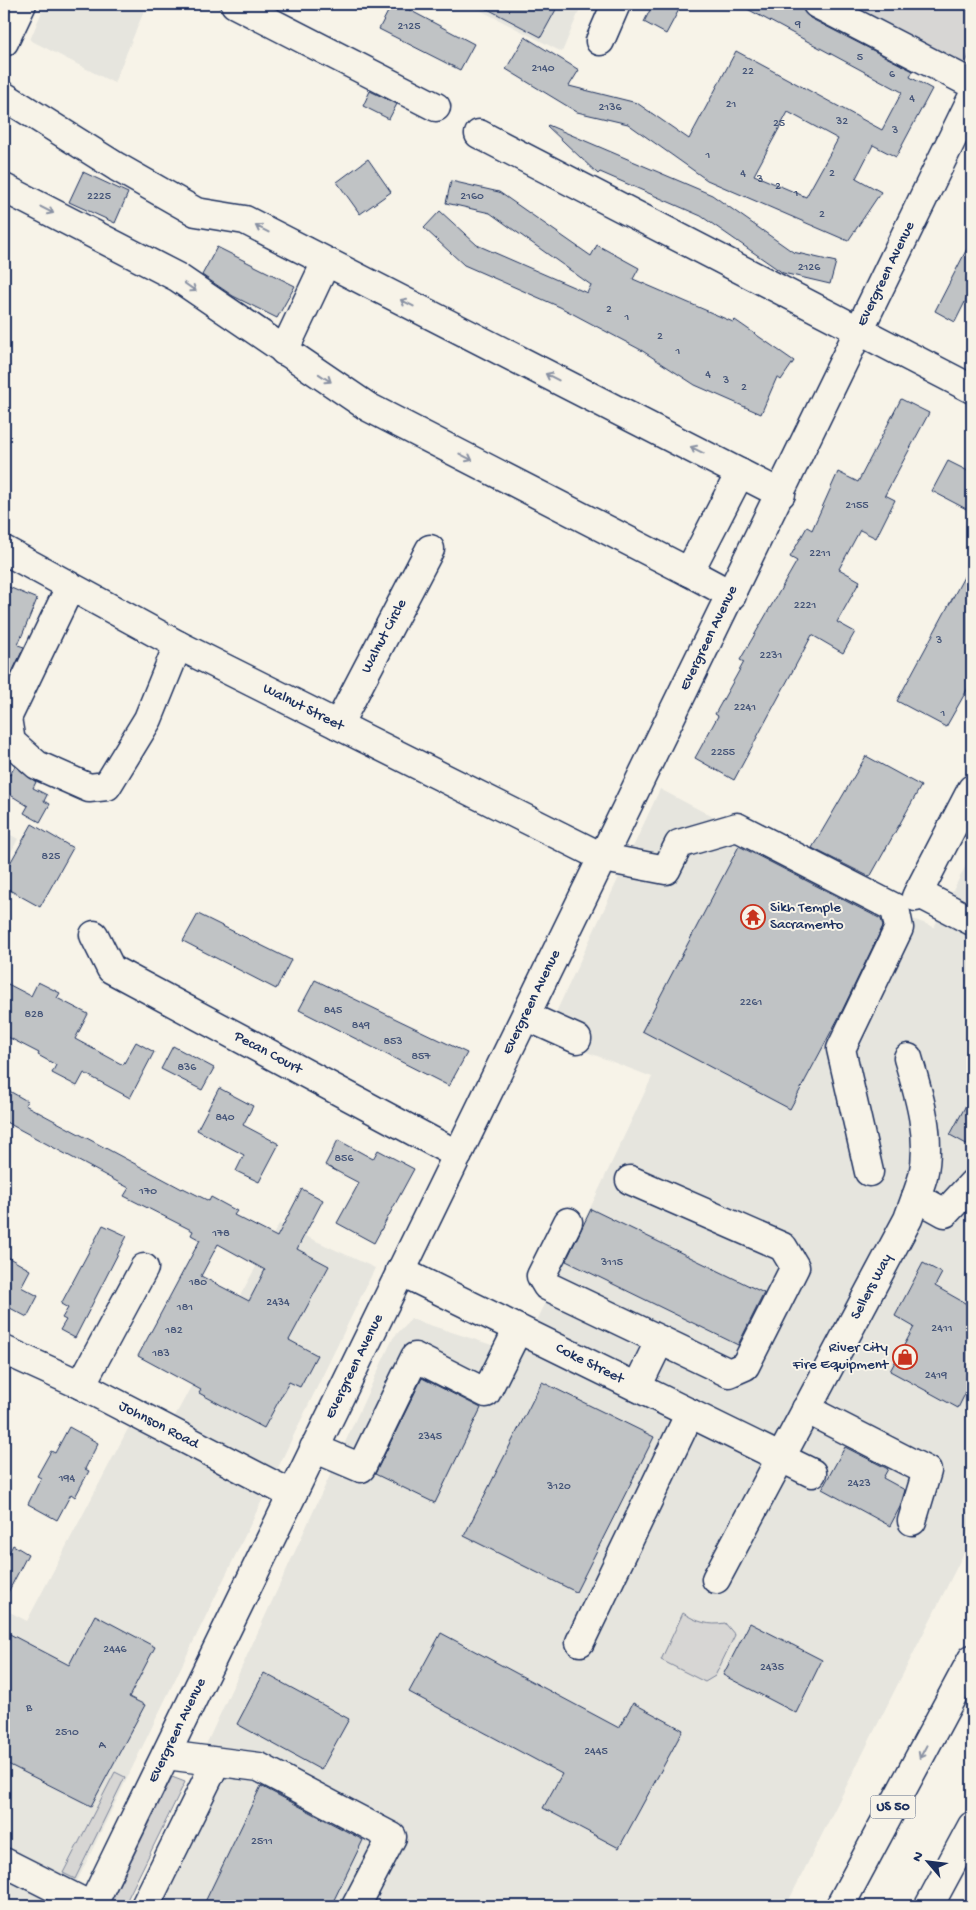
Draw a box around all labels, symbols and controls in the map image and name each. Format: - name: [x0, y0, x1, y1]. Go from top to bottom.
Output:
- house number: 9: [794, 18, 801, 32]
- house number: 2125: [398, 20, 420, 34]
- house number: 5: [857, 51, 863, 65]
- house number: 2140: [531, 62, 555, 76]
- house number: 22: [742, 65, 754, 79]
- house number: 6: [889, 68, 896, 82]
- house number: 4: [909, 92, 915, 106]
- house number: 21: [726, 98, 737, 112]
- house number: 2136: [598, 101, 622, 115]
- house number: 32: [835, 115, 848, 129]
- house number: 25: [773, 117, 785, 131]
- house number: 3: [891, 124, 898, 138]
- house number: 1: [705, 149, 711, 163]
- house number: 4: [740, 167, 746, 181]
- house number: 2: [829, 167, 835, 181]
- house number: 3: [756, 173, 763, 187]
- house number: 2: [775, 180, 781, 194]
- house number: 1: [793, 187, 799, 201]
- house number: 2225: [87, 190, 111, 204]
- house number: 2160: [460, 190, 484, 204]
- one-way arrow: [39, 206, 54, 215]
- house number: 2: [819, 208, 825, 222]
- street label: Evergreen Avenue: [853, 219, 920, 329]
- one-way arrow: [255, 224, 270, 234]
- house number: 2126: [798, 261, 821, 275]
- one-way arrow: [183, 282, 197, 292]
- one-way arrow: [400, 298, 415, 307]
- house number: 2: [606, 303, 612, 317]
- house number: 1: [624, 311, 630, 325]
- house number: 2: [657, 330, 663, 344]
- house number: 1: [675, 345, 681, 359]
- house number: 4: [705, 368, 711, 382]
- one-way arrow: [545, 372, 560, 381]
- one-way arrow: [318, 373, 332, 383]
- house number: 3: [722, 374, 729, 388]
- house number: 2: [741, 381, 747, 395]
- one-way arrow: [690, 445, 705, 454]
- one-way arrow: [459, 452, 474, 462]
- house number: 2155: [845, 499, 869, 513]
- house number: 2211: [809, 547, 831, 561]
- street label: Evergreen Avenue: [676, 583, 742, 694]
- street label: Walnut Circle: [358, 596, 411, 677]
- house number: 2221: [794, 599, 816, 613]
- house number: 3: [935, 634, 942, 648]
- house number: 2231: [760, 649, 783, 663]
- street label: Walnut Street: [259, 680, 348, 736]
- house number: 2241: [734, 701, 756, 715]
- house number: 1: [940, 707, 946, 721]
- house number: 2255: [711, 746, 735, 760]
- house number: 825: [42, 850, 60, 864]
- place label: Sikh Temple Sacramento: [770, 899, 844, 934]
- temple icon: Sikh Temple Sacramento: [740, 904, 766, 930]
- street label: Evergreen Avenue: [499, 947, 565, 1058]
- house number: 2261: [740, 996, 762, 1010]
- house number: 845: [324, 1004, 342, 1018]
- house number: 828: [24, 1008, 44, 1022]
- house number: 849: [352, 1019, 370, 1033]
- street label: Pecan Court: [230, 1027, 307, 1080]
- house number: 853: [383, 1035, 403, 1049]
- house number: 857: [411, 1050, 431, 1064]
- house number: 836: [178, 1061, 197, 1075]
- house number: 840: [215, 1111, 235, 1125]
- house number: 856: [335, 1152, 354, 1166]
- house number: 170: [138, 1185, 157, 1199]
- house number: 178: [211, 1227, 230, 1241]
- street label: Sellers Way: [847, 1250, 897, 1323]
- house number: 3115: [600, 1256, 623, 1270]
- house number: 180: [188, 1276, 207, 1290]
- house number: 2434: [266, 1296, 290, 1310]
- house number: 181: [176, 1301, 193, 1315]
- street label: Evergreen Avenue: [321, 1311, 388, 1422]
- house number: 2411: [931, 1322, 953, 1336]
- house number: 182: [164, 1324, 183, 1338]
- place label: River City Fire Equipment: [792, 1339, 890, 1374]
- street label: Coke Street: [552, 1340, 628, 1389]
- shop icon: River City Fire Equipment: [892, 1344, 918, 1370]
- house number: 183: [151, 1347, 170, 1361]
- house number: 2419: [925, 1369, 947, 1383]
- street label: Johnson Road: [115, 1397, 203, 1454]
- house number: 2345: [418, 1430, 442, 1444]
- house number: 194: [58, 1472, 76, 1486]
- house number: 2423: [847, 1477, 871, 1491]
- house number: 3120: [546, 1480, 571, 1494]
- house number: 2446: [103, 1643, 128, 1657]
- house number: 2435: [760, 1661, 784, 1675]
- street label: Evergreen Avenue: [144, 1675, 211, 1786]
- house number: B: [25, 1702, 33, 1716]
- house number: 2510: [55, 1726, 79, 1740]
- house number: A: [98, 1739, 106, 1753]
- one-way arrow: [917, 1744, 927, 1758]
- house number: 2445: [584, 1745, 608, 1759]
- road number: US 50: [870, 1795, 916, 1818]
- house number: 2511: [251, 1835, 273, 1849]
- north arrow: [904, 1838, 954, 1888]
- text: N: [909, 1849, 928, 1865]

